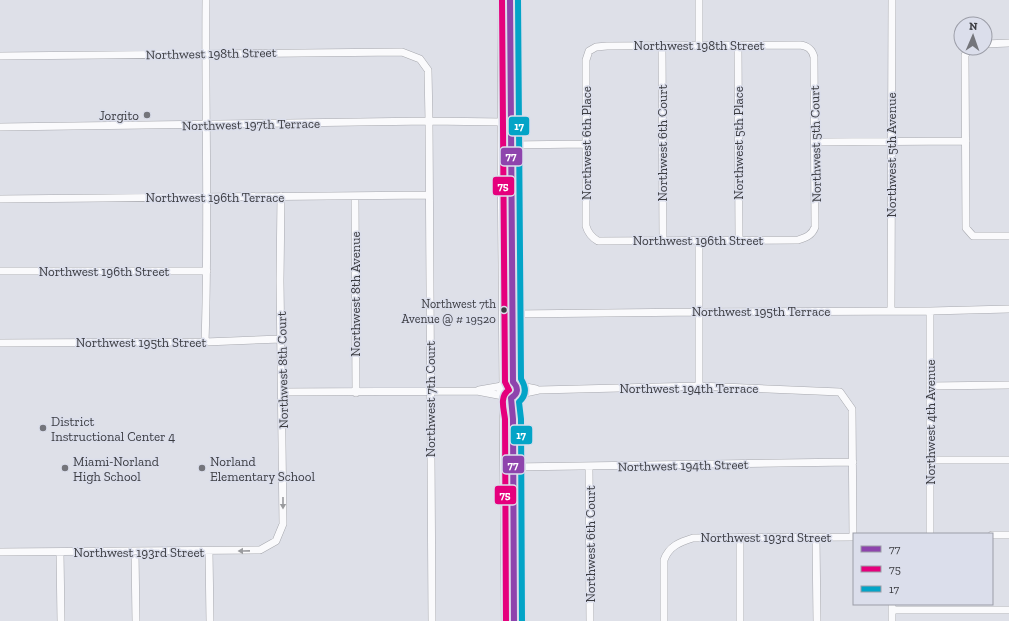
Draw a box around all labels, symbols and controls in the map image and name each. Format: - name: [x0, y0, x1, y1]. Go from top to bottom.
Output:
- north arrow: [953, 16, 993, 56]
- text: N: [969, 20, 978, 33]
- street label: Northwest 198th Street: [634, 38, 765, 53]
- street label: Northwest 198th Street: [145, 45, 277, 62]
- street label: Northwest 6th Court: [655, 84, 670, 202]
- street label: Northwest 5th Court: [807, 85, 824, 203]
- street label: Northwest 6th Place: [579, 86, 594, 200]
- street label: Northwest 5th Place: [731, 86, 746, 200]
- street label: Northwest 5th Avenue: [884, 92, 899, 218]
- place label: Jorgito: [99, 108, 139, 123]
- marker: Jorgito: [142, 110, 152, 120]
- street label: Northwest 197th Terrace: [182, 116, 320, 133]
- line badge: 17: [508, 116, 530, 136]
- text: 17: [514, 120, 524, 133]
- line badge: 77: [500, 147, 523, 166]
- text: 77: [506, 150, 517, 163]
- line badge: 75: [492, 176, 515, 196]
- text: 75: [497, 180, 509, 193]
- street label: Northwest 196th Terrace: [146, 190, 284, 205]
- street label: Northwest 8th Avenue: [348, 231, 363, 357]
- street label: Northwest 196th Street: [633, 233, 764, 248]
- street label: Northwest 196th Street: [39, 264, 170, 279]
- place label: Northwest 7th Avenue @ # 19520: [402, 297, 496, 326]
- street label: Northwest 195th Terrace: [692, 304, 830, 319]
- marker: Northwest 7th Avenue @ # 19520: [499, 305, 509, 315]
- street label: Northwest 8th Court: [274, 311, 291, 429]
- street label: Northwest 195th Street: [76, 335, 206, 350]
- street label: Northwest 7th Court: [423, 341, 438, 457]
- street label: Northwest 4th Avenue: [923, 359, 938, 485]
- street label: Northwest 194th Terrace: [620, 381, 758, 396]
- place label: District Instructional Center 4: [51, 414, 175, 444]
- marker: District Instructional Center 4: [38, 423, 48, 433]
- line badge: 17: [510, 425, 533, 445]
- text: 17: [516, 429, 526, 442]
- place label: Miami-Norland High School: [73, 454, 159, 484]
- place label: Norland Elementary School: [210, 454, 315, 484]
- line badge: 77: [502, 455, 525, 474]
- street label: Northwest 194th Street: [617, 457, 749, 474]
- text: 77: [508, 459, 519, 472]
- marker: Miami-Norland High School: [60, 463, 70, 473]
- marker: Norland Elementary School: [197, 463, 207, 473]
- line badge: 75: [494, 485, 517, 505]
- street label: Northwest 6th Court: [583, 485, 598, 603]
- text: 75: [499, 489, 511, 502]
- one-way arrow: [280, 497, 286, 510]
- street label: Northwest 193rd Street: [701, 530, 832, 545]
- legend: [853, 533, 993, 605]
- text: 77: [889, 542, 901, 556]
- street label: Northwest 193rd Street: [74, 545, 205, 560]
- one-way arrow: [238, 547, 250, 554]
- text: 75: [889, 562, 901, 576]
- text: 17: [889, 582, 899, 596]

